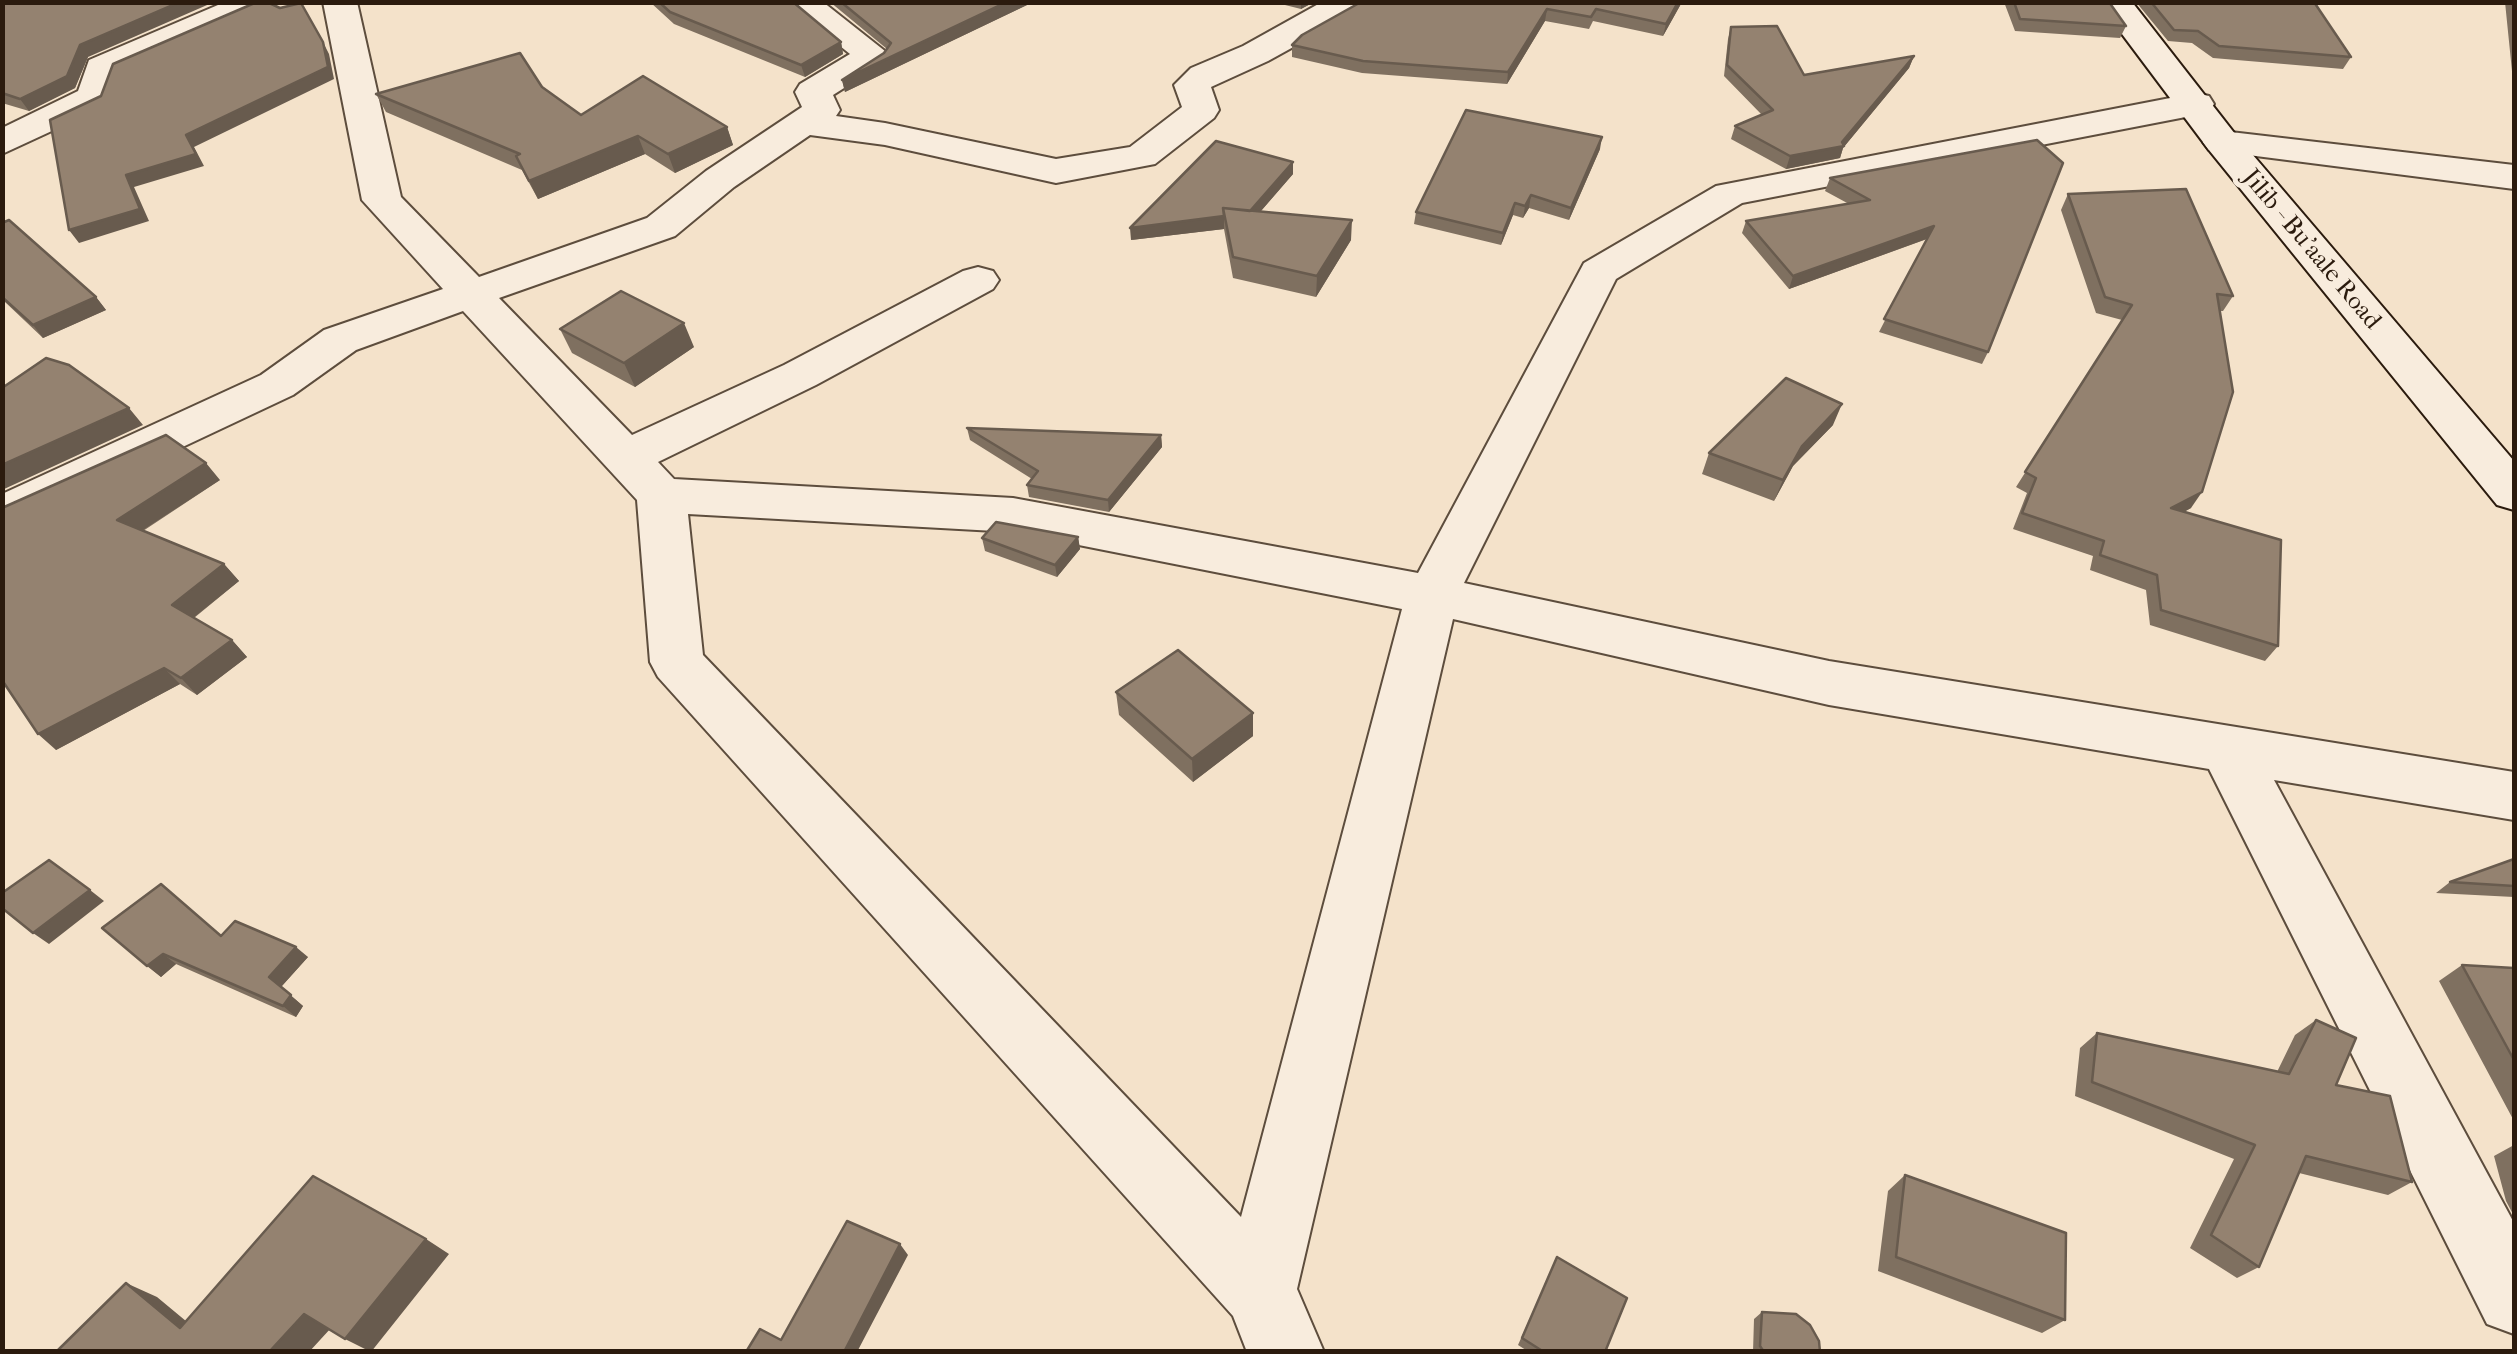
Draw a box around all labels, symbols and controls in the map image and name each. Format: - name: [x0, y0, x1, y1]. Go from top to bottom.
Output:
- street label: Jilib - Bu'aale Road: [2235, 164, 2387, 336]

